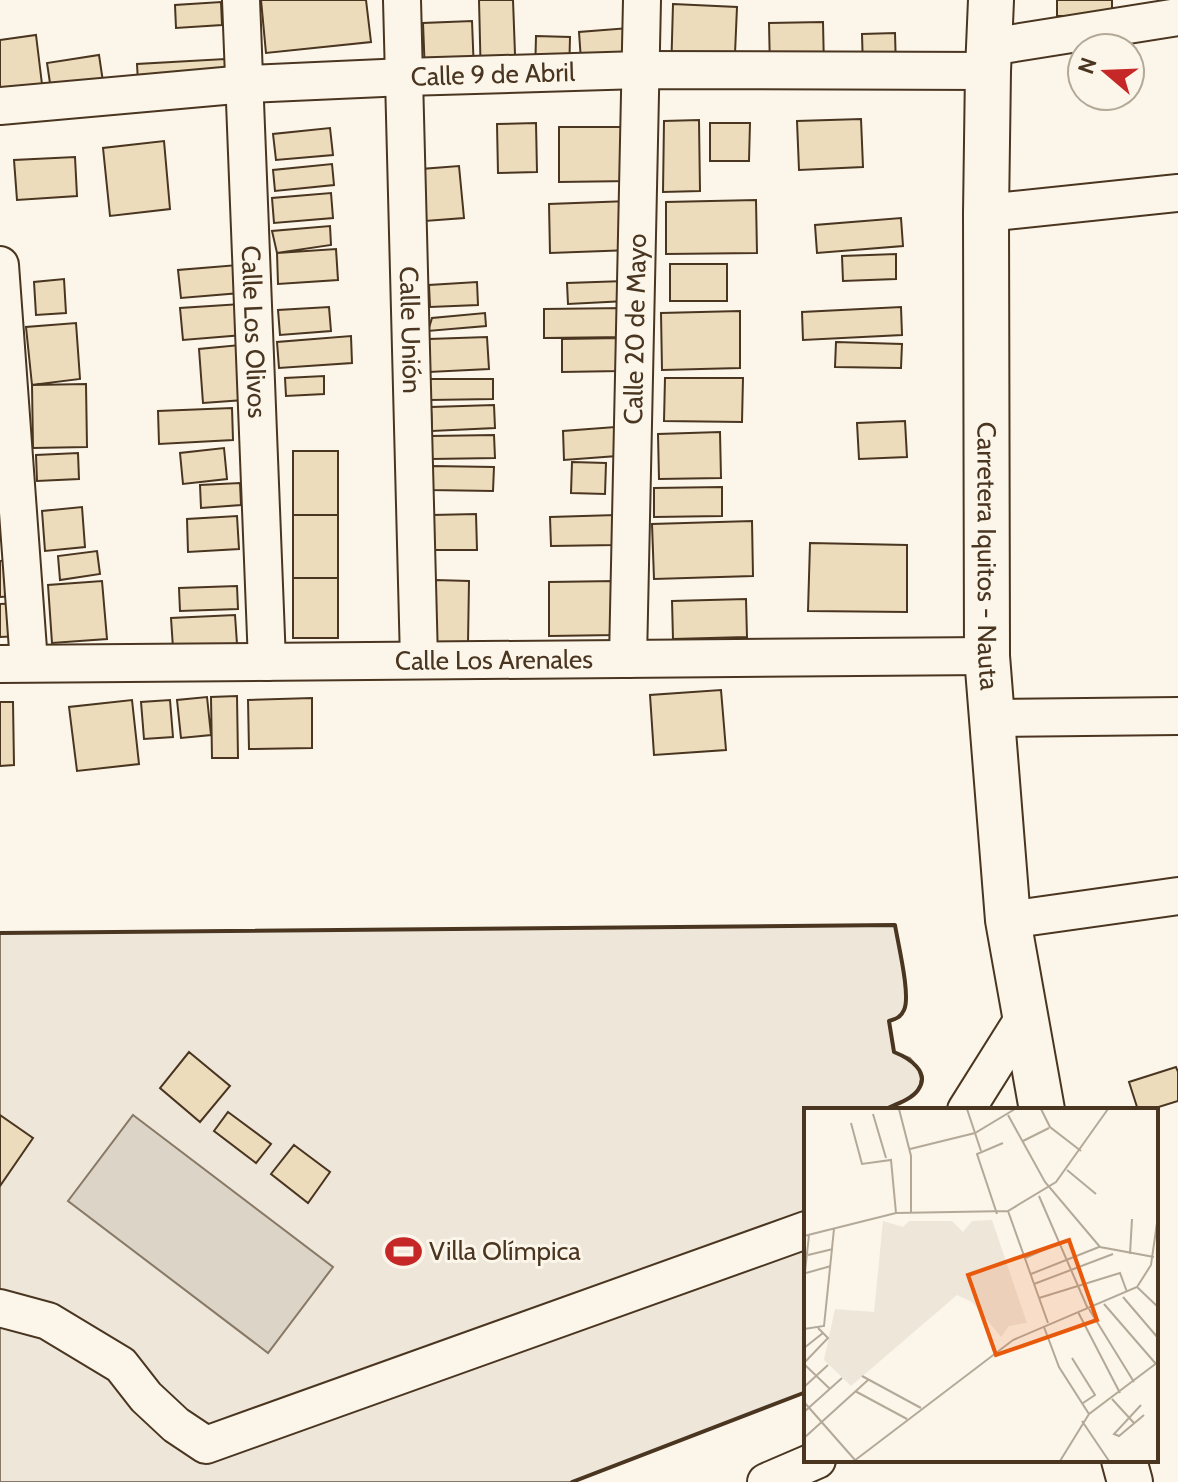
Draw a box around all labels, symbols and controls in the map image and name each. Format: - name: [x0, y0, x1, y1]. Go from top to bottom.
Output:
- north arrow: [1066, 32, 1146, 112]
- text: N: [1072, 54, 1103, 77]
- street label: Calle 9 de Abril: [410, 56, 575, 93]
- street label: Calle 20 de Mayo: [617, 233, 653, 425]
- street label: Calle Los Olivos: [235, 245, 273, 419]
- street label: Calle Unión: [393, 266, 428, 394]
- street label: Carretera Iquitos - Nauta: [970, 422, 1006, 692]
- street label: Calle Los Arenales: [395, 643, 593, 677]
- inset map: [804, 1108, 1158, 1462]
- sports icon: Villa Olímpica: [384, 1232, 422, 1270]
- place label: Villa Olímpica: [429, 1235, 581, 1267]

